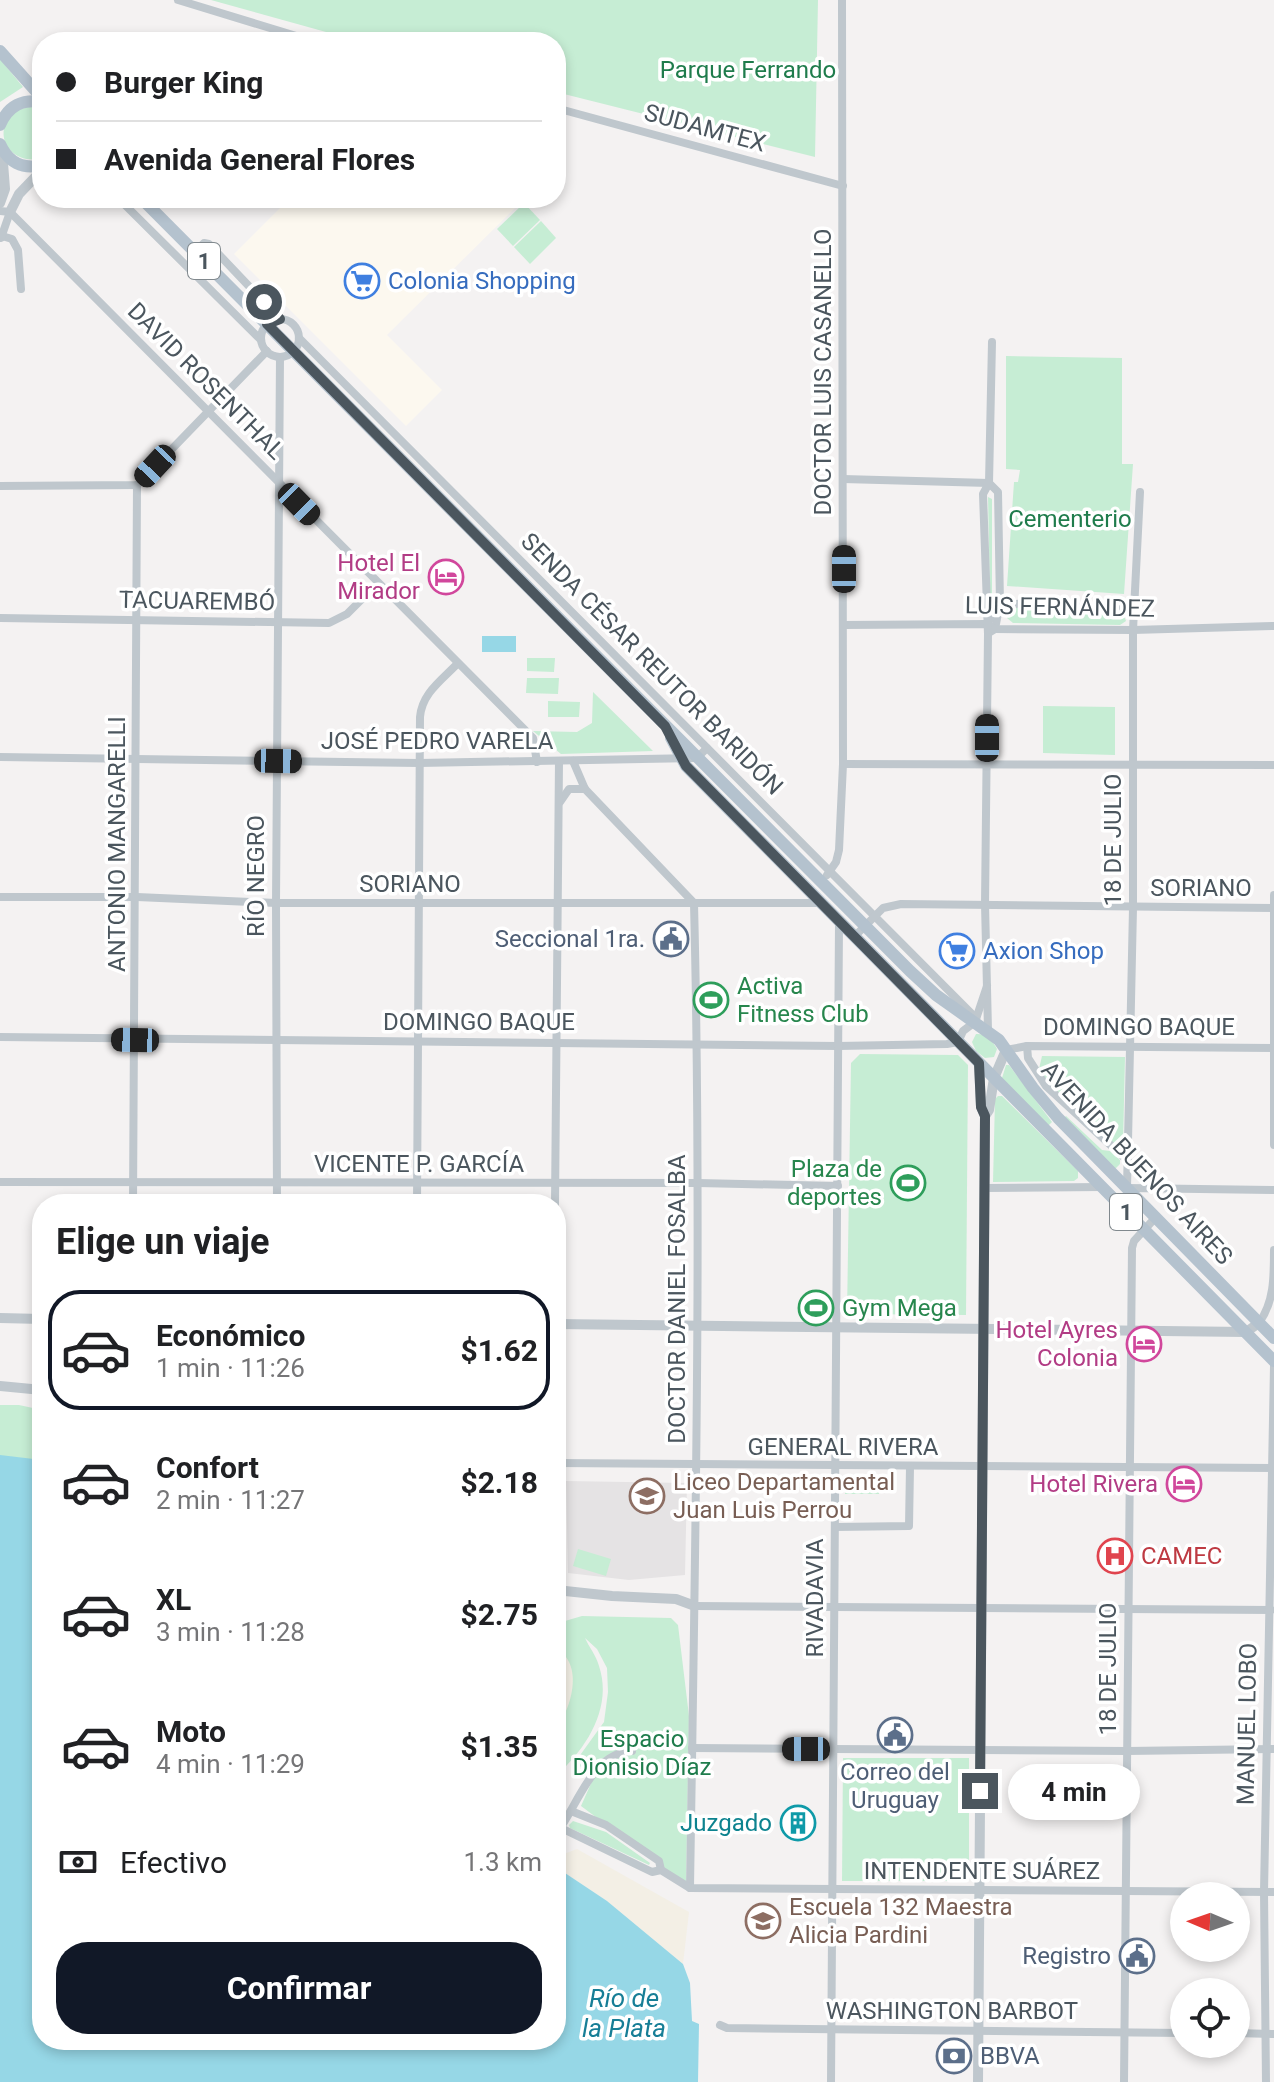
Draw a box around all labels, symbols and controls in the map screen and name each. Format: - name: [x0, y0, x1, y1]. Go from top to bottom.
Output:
- park label: Parque Ferrando: [660, 56, 836, 84]
- text: Burger King: [104, 65, 263, 100]
- street label: SUDAMTEX: [641, 98, 769, 158]
- text: Avenida General Flores: [104, 142, 415, 177]
- street label: DOCTOR LUIS CASANELLO: [809, 229, 837, 515]
- road number: 1: [188, 243, 220, 279]
- supermarket icon: Colonia Shopping: [343, 262, 381, 300]
- place label: Colonia Shopping: [388, 267, 576, 295]
- route start: [246, 284, 282, 320]
- street label: DAVID ROSENTHAL: [122, 297, 290, 465]
- car: [130, 440, 180, 492]
- car: [274, 479, 324, 529]
- park label: Cementerio: [1008, 505, 1132, 533]
- street label: SENDA CÉSAR REUTOR BARIDÓN: [515, 527, 789, 801]
- car: [832, 545, 856, 593]
- place label: Hotel El Mirador: [337, 549, 420, 605]
- hotel icon: Hotel El Mirador: [427, 558, 465, 596]
- street label: TACUAREMBÓ: [119, 586, 275, 616]
- street label: LUIS FERNÁNDEZ: [965, 591, 1155, 623]
- car: [975, 714, 999, 762]
- street label: ANTONIO MANGARELLI: [103, 716, 131, 972]
- street label: JOSÉ PEDRO VARELA: [321, 727, 554, 755]
- car: [254, 749, 302, 773]
- street label: 18 DE JULIO: [1099, 773, 1127, 907]
- street label: RÍO NEGRO: [242, 815, 270, 937]
- street label: SORIANO: [359, 870, 461, 898]
- street label: SORIANO: [1150, 874, 1252, 902]
- public building icon: Seccional 1ra.: [652, 920, 690, 958]
- place label: Seccional 1ra.: [495, 925, 645, 953]
- supermarket icon: Axion Shop: [938, 932, 976, 970]
- place label: Axion Shop: [983, 937, 1104, 965]
- place label: Activa Fitness Club: [737, 972, 869, 1028]
- sports icon: Activa Fitness Club: [692, 981, 730, 1019]
- street label: DOMINGO BAQUE: [383, 1008, 575, 1036]
- street label: DOMINGO BAQUE: [1043, 1013, 1235, 1041]
- car: [111, 1028, 159, 1052]
- street label: AVENIDA BUENOS AIRES: [1036, 1056, 1238, 1270]
- street label: VICENTE P. GARCÍA: [314, 1150, 524, 1178]
- street label: DOCTOR DANIEL FOSALBA: [663, 1154, 691, 1444]
- place label: Plaza de deportes: [787, 1155, 882, 1211]
- sports icon: Plaza de deportes: [889, 1164, 927, 1202]
- road number: 1: [1110, 1194, 1142, 1230]
- text: Elige un viaje: [56, 1221, 269, 1263]
- sports icon: Gym Mega: [797, 1289, 835, 1327]
- place label: Gym Mega: [842, 1294, 957, 1322]
- icon: car: [60, 1314, 132, 1386]
- place label: Hotel Ayres Colonia: [995, 1316, 1118, 1372]
- text: Económico: [156, 1318, 305, 1353]
- hotel icon: Hotel Ayres Colonia: [1125, 1325, 1163, 1363]
- text: $1.62: [460, 1333, 538, 1368]
- text: 1 min · 11:26: [156, 1353, 305, 1383]
- street label: GENERAL RIVERA: [748, 1433, 939, 1461]
- icon: car: [60, 1446, 132, 1518]
- text: Confort: [156, 1450, 259, 1485]
- text: $2.18: [460, 1465, 538, 1500]
- hotel icon: Hotel Rivera: [1165, 1465, 1203, 1503]
- place label: Liceo Departamental Juan Luis Perrou: [673, 1468, 895, 1524]
- place label: Hotel Rivera: [1029, 1470, 1158, 1498]
- school or university icon: Liceo Departamental Juan Luis Perrou: [628, 1477, 666, 1515]
- text: 2 min · 11:27: [156, 1485, 305, 1515]
- hospital icon: CAMEC: [1096, 1537, 1134, 1575]
- street label: RIVADAVIA: [801, 1538, 829, 1658]
- place label: CAMEC: [1141, 1542, 1223, 1570]
- icon: car: [60, 1578, 132, 1650]
- text: XL: [156, 1582, 191, 1617]
- text: $2.75: [460, 1597, 538, 1632]
- street label: 18 DE JULIO: [1094, 1602, 1122, 1736]
- text: 3 min · 11:28: [156, 1617, 305, 1647]
- street label: MANUEL LOBO: [1232, 1643, 1262, 1805]
- icon: car: [60, 1710, 132, 1782]
- text: Moto: [156, 1714, 226, 1749]
- public building icon: Correo del Uruguay: [876, 1716, 914, 1754]
- park label: Espacio Dionisio Díaz: [573, 1725, 712, 1781]
- text: $1.35: [460, 1729, 538, 1764]
- car: [782, 1737, 830, 1761]
- text: 4 min · 11:29: [156, 1749, 305, 1779]
- place label: Correo del Uruguay: [840, 1758, 950, 1814]
- callout: 4 min: [1008, 1763, 1140, 1819]
- route end: [962, 1773, 998, 1809]
- text: 4 min: [1041, 1777, 1107, 1807]
- building icon: Juzgado: [779, 1804, 817, 1842]
- place label: Juzgado: [680, 1809, 772, 1837]
- icon: cash: [56, 1840, 100, 1884]
- text: Efectivo: [120, 1845, 227, 1880]
- text: 1.3 km: [463, 1847, 542, 1877]
- street label: INTENDENTE SUÁREZ: [864, 1857, 1100, 1885]
- north arrow: [1170, 1882, 1250, 1962]
- map controls: [1170, 1882, 1250, 2058]
- place label: Escuela 132 Maestra Alicia Pardini: [789, 1893, 1013, 1949]
- school or university icon: Escuela 132 Maestra Alicia Pardini: [744, 1902, 782, 1940]
- public building icon: Registro: [1118, 1937, 1156, 1975]
- button: Confirmar: [56, 1942, 542, 2034]
- place label: Registro: [1022, 1942, 1111, 1970]
- button: locate: [1170, 1978, 1250, 2058]
- water label: Río de la Plata: [582, 1983, 666, 2043]
- street label: WASHINGTON BARBOT: [826, 1997, 1078, 2025]
- bank icon: BBVA: [935, 2037, 973, 2075]
- place label: BBVA: [980, 2042, 1040, 2070]

